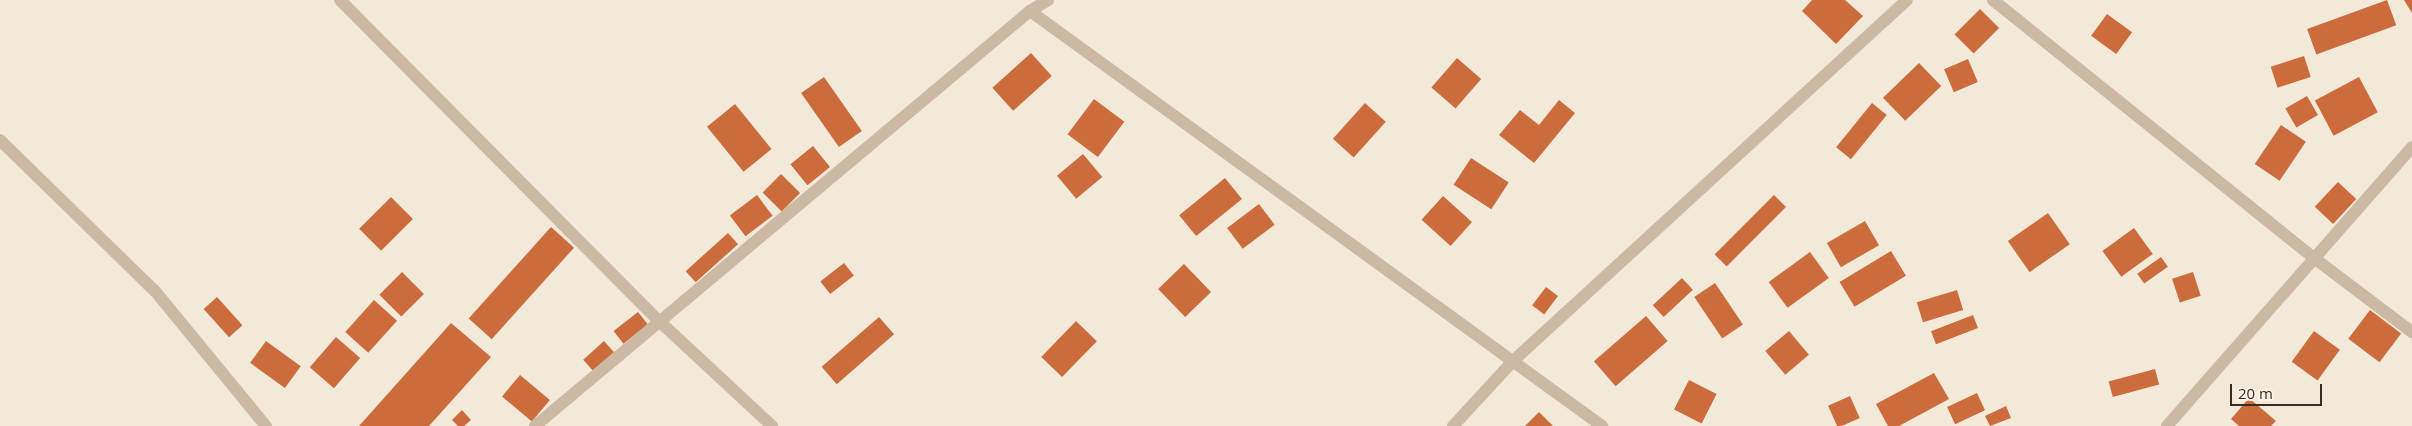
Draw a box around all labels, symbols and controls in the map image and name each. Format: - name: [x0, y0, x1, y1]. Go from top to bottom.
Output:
- scale bar: [2232, 374, 2324, 406]
- text: 20 m: [2238, 383, 2273, 403]

